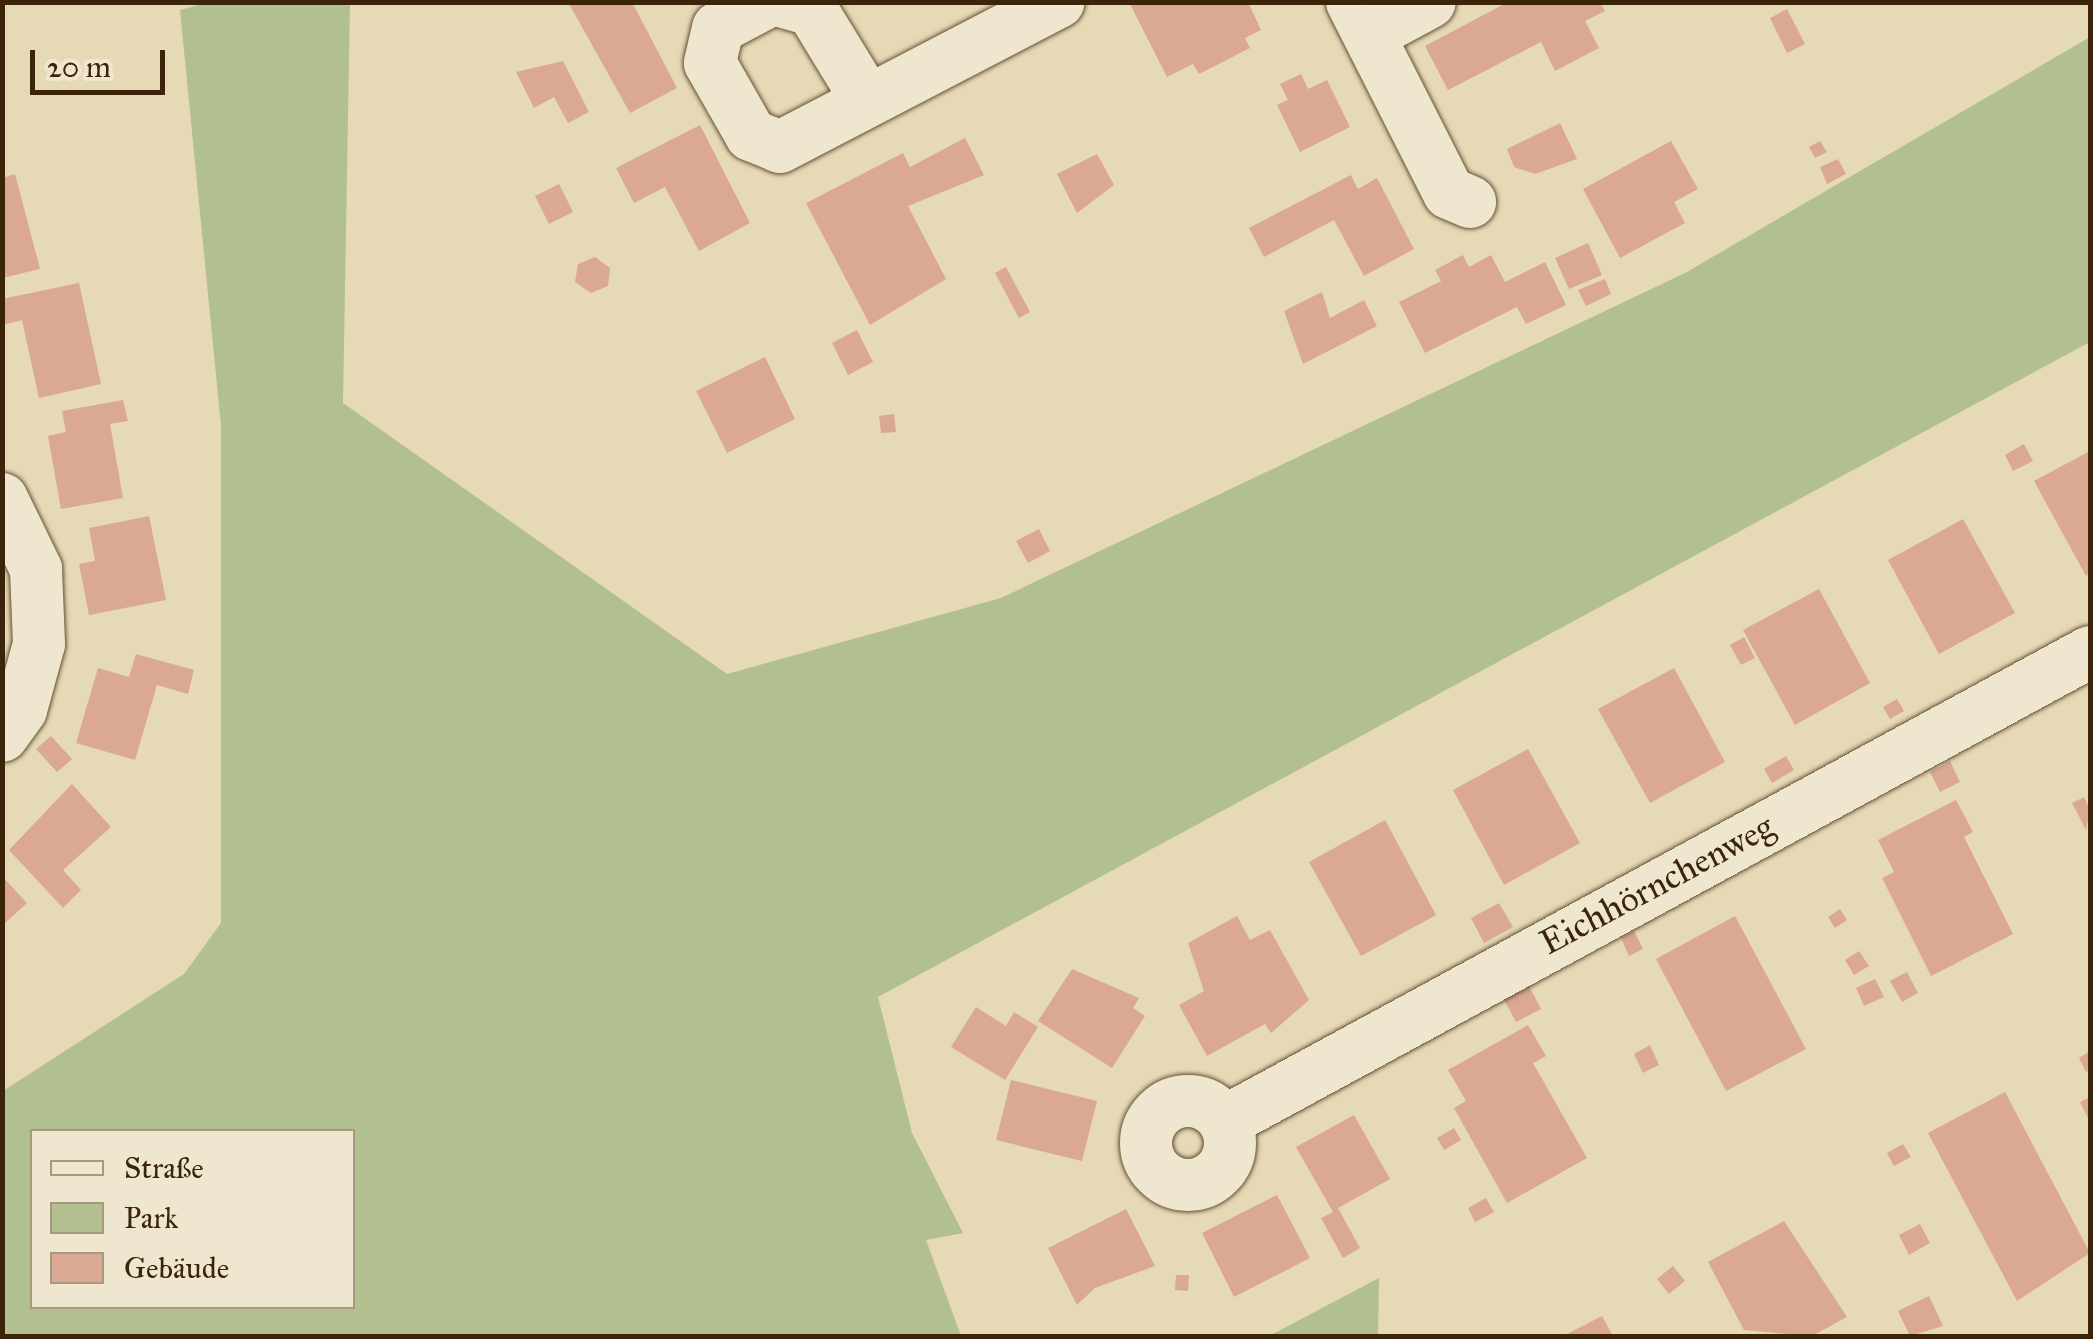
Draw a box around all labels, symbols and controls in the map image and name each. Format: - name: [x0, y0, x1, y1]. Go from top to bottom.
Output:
- scale bar: [35, 30, 170, 92]
- text: 20 m: [47, 49, 111, 85]
- street label: Eichhörnchenweg: [1533, 806, 1781, 964]
- legend: [30, 1129, 355, 1309]
- text: Straße: [124, 1150, 204, 1186]
- text: Park: [124, 1200, 178, 1236]
- text: Gebäude: [124, 1250, 229, 1286]

